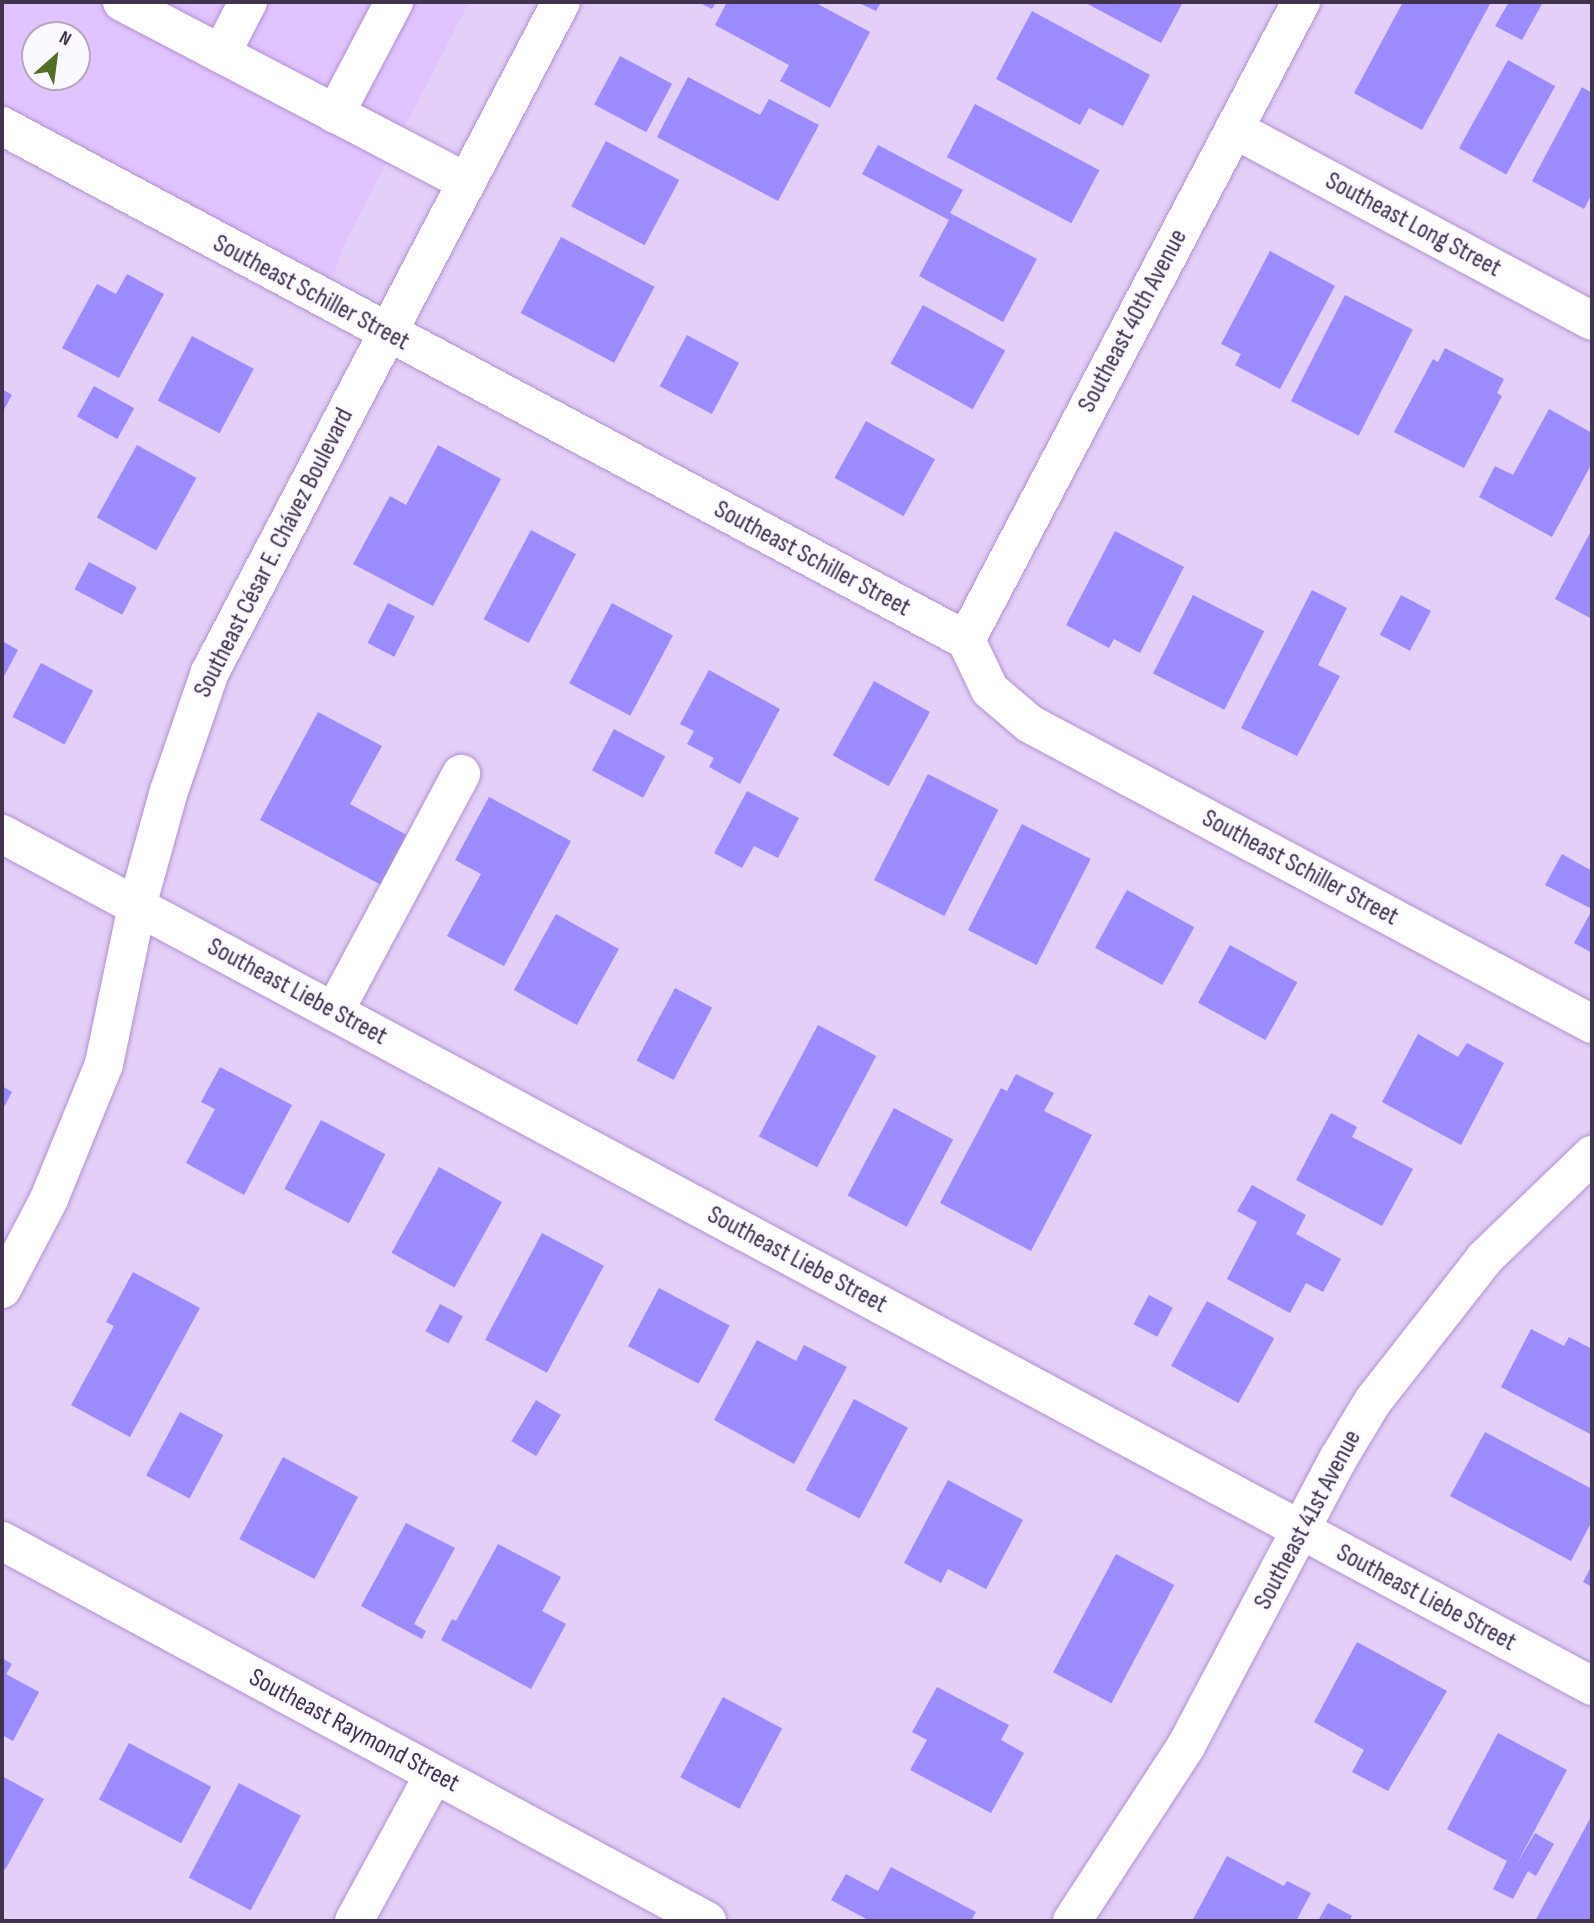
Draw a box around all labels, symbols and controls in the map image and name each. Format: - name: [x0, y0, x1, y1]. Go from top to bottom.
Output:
- north arrow: [21, 21, 91, 91]
- text: N: [55, 26, 75, 51]
- street label: Southeast Long Street: [1320, 166, 1506, 284]
- street label: Southeast 40th Avenue: [1072, 224, 1194, 418]
- street label: Southeast Schiller Street: [208, 228, 414, 358]
- street label: Southeast César E. Chávez Boulevard: [187, 403, 361, 703]
- street label: Southeast Schiller Street: [709, 494, 915, 624]
- street label: Southeast Schiller Street: [1197, 803, 1403, 933]
- street label: Southeast Liebe Street: [202, 932, 392, 1052]
- street label: Southeast Liebe Street: [702, 1200, 892, 1320]
- street label: Southeast 41st Avenue: [1248, 1425, 1368, 1615]
- street label: Southeast Liebe Street: [1331, 1538, 1521, 1658]
- street label: Southeast Raymond Street: [244, 1662, 464, 1800]

